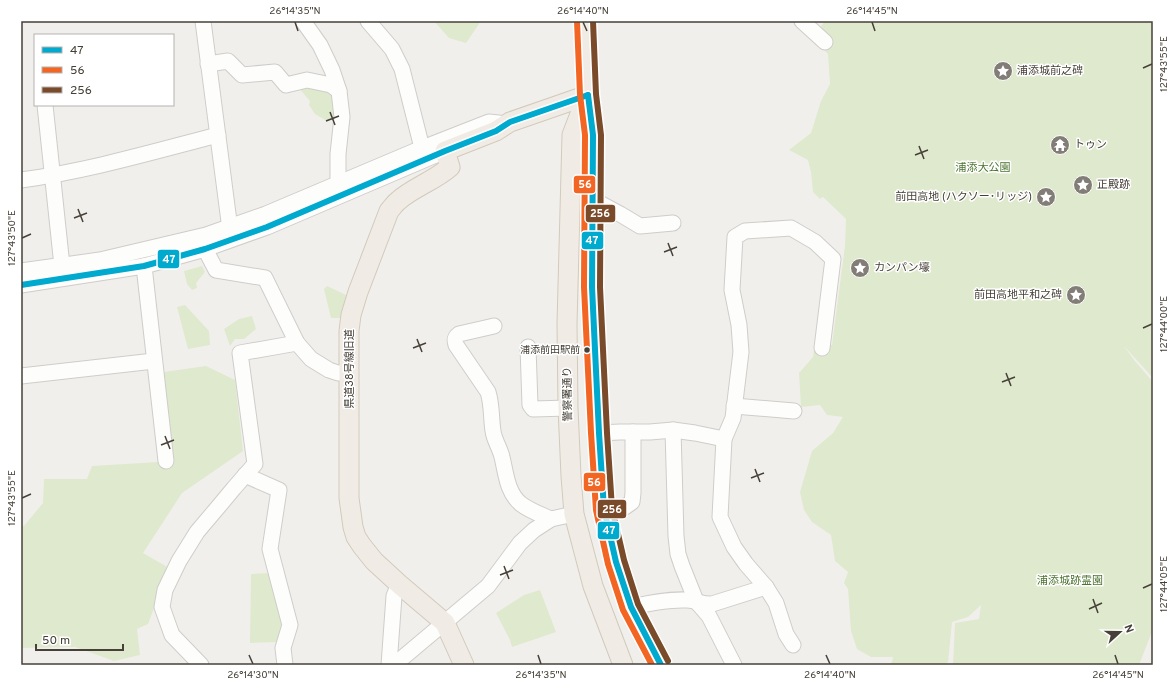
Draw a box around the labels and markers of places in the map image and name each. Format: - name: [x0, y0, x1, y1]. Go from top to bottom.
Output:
- place icon: 浦添城前之碑: [992, 60, 1014, 82]
- place label: 浦添城前之碑: [1017, 64, 1083, 78]
- temple icon: トゥン: [1049, 134, 1071, 156]
- place label: トゥン: [1074, 138, 1107, 152]
- place icon: 正殿跡: [1072, 174, 1094, 196]
- place label: 正殿跡: [1097, 178, 1130, 192]
- place icon: 前田高地 (ハクソー･リッジ): [1035, 186, 1057, 208]
- place label: 前田高地 (ハクソー･リッジ): [895, 190, 1032, 204]
- place icon: カンパン壕: [849, 257, 871, 279]
- place label: カンパン壕: [874, 261, 930, 275]
- place icon: 前田高地平和之碑: [1065, 284, 1087, 306]
- place label: 前田高地平和之碑: [974, 288, 1062, 302]
- place label: 浦添前田駅前: [520, 344, 580, 357]
- marker: 浦添前田駅前: [582, 345, 592, 355]

